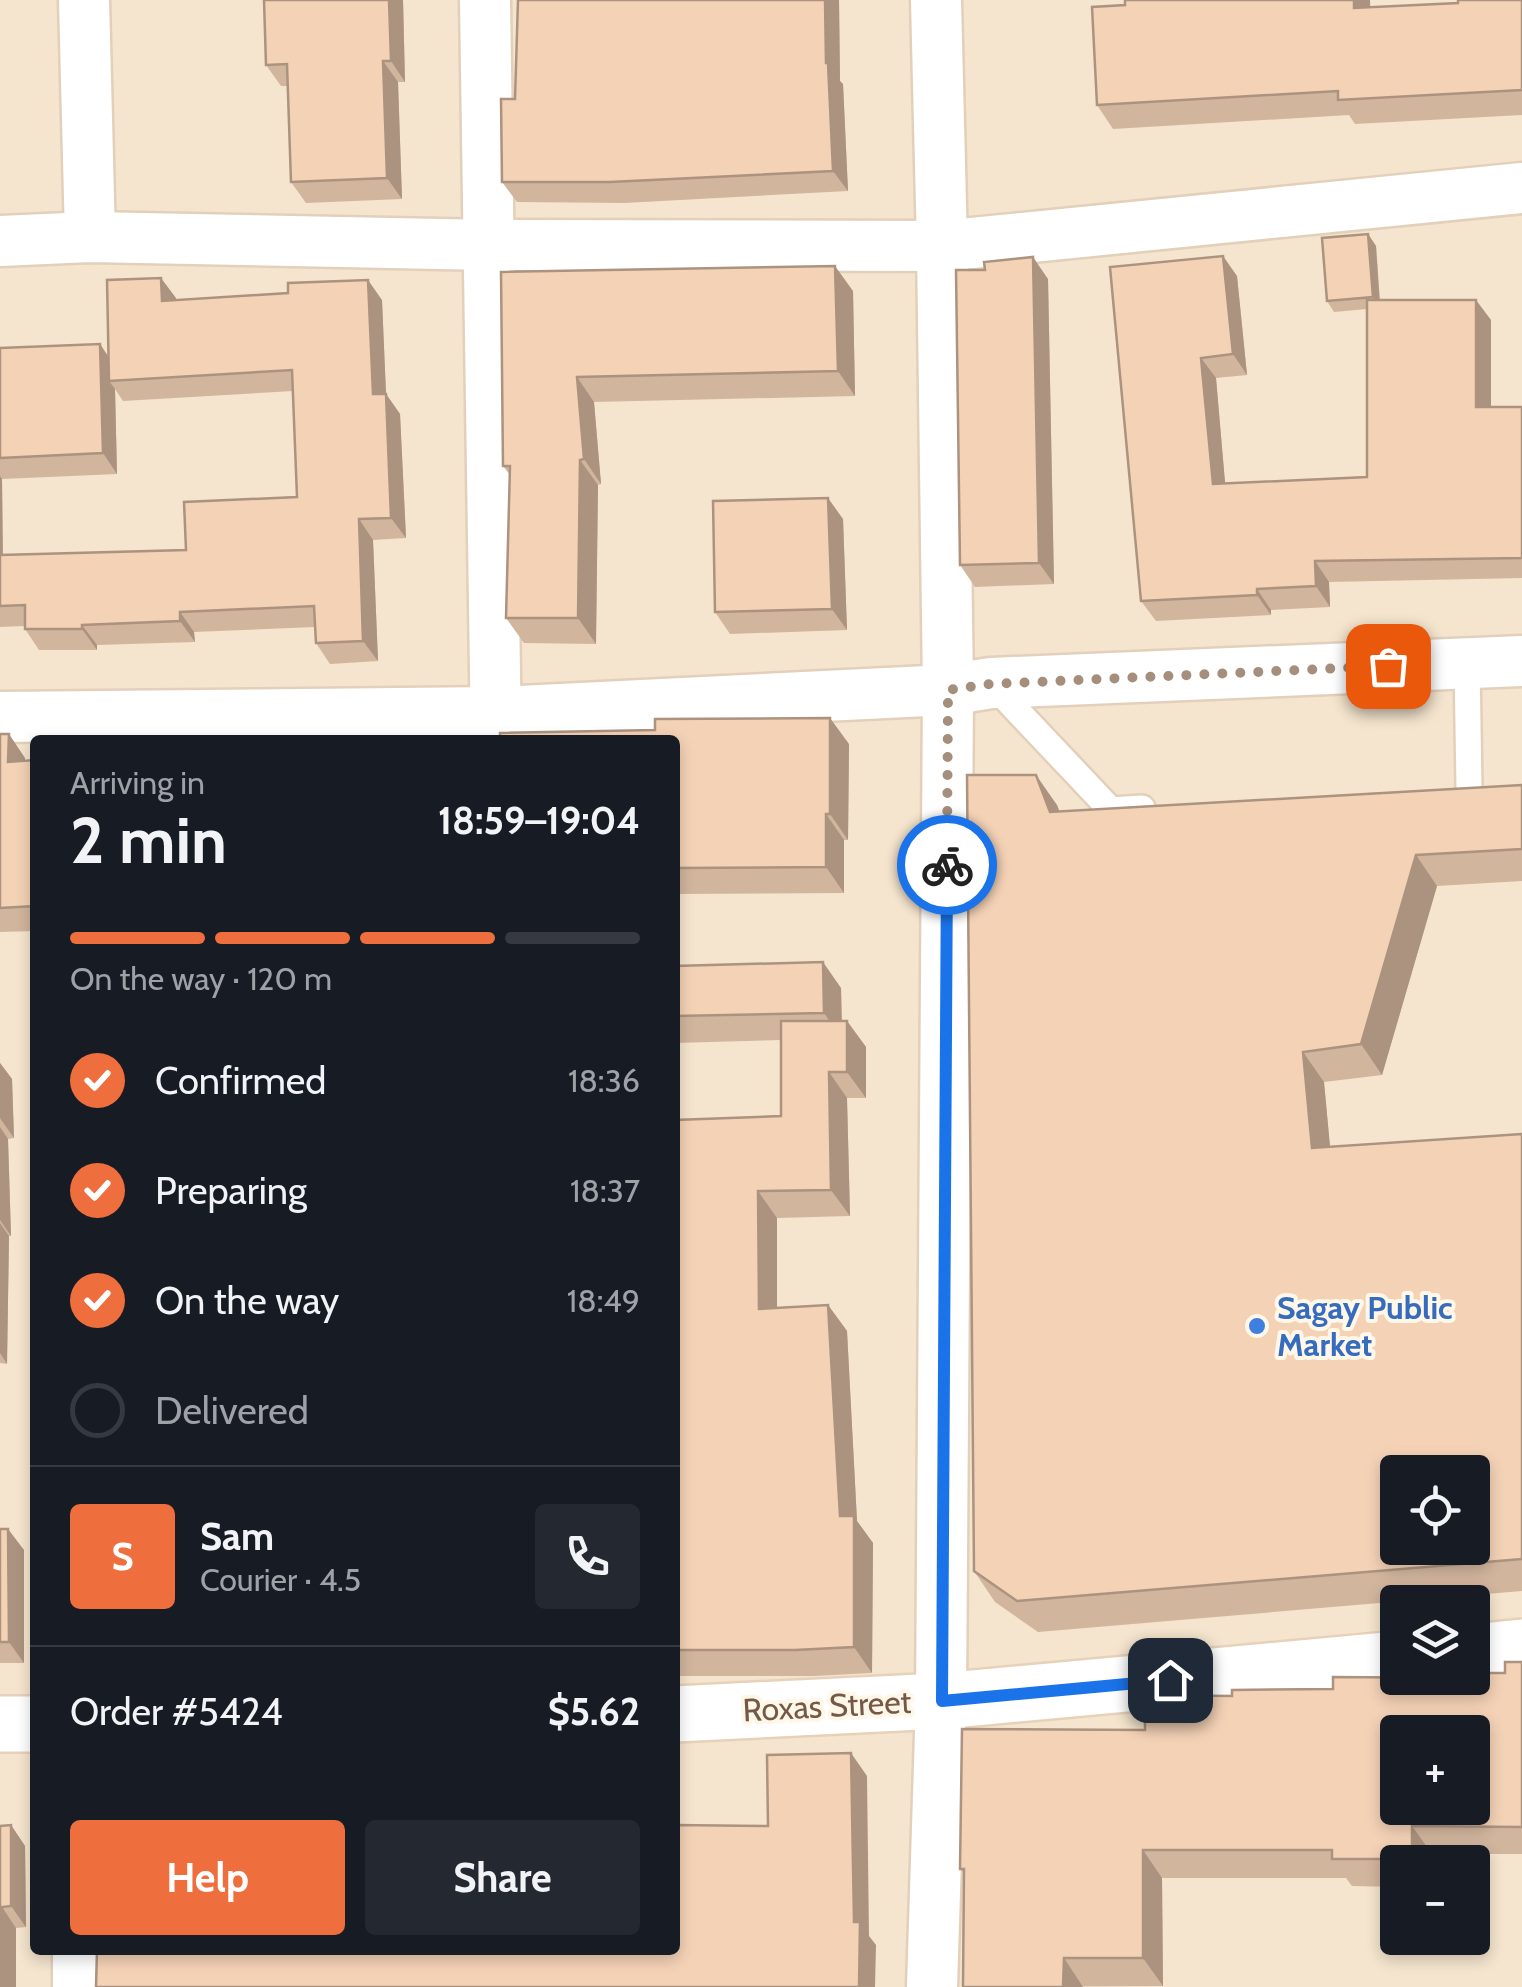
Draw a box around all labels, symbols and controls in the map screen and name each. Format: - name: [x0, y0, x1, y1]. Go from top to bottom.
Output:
- pin: [1346, 624, 1431, 709]
- icon: bag: [1361, 639, 1416, 694]
- text: Arriving in: [70, 763, 205, 802]
- text: 18:59–19:04: [438, 797, 640, 844]
- text: 2 min: [70, 800, 227, 879]
- courier: [897, 815, 997, 915]
- icon: bike: [920, 838, 975, 893]
- text: On the way · 120 m: [70, 959, 332, 998]
- icon: check: [70, 1053, 125, 1108]
- text: Confirmed: [155, 1057, 326, 1104]
- text: 18:36: [568, 1061, 640, 1100]
- icon: check: [70, 1163, 125, 1218]
- text: Preparing: [155, 1167, 307, 1214]
- text: 18:37: [570, 1171, 640, 1210]
- icon: check: [70, 1273, 125, 1328]
- text: On the way: [155, 1277, 339, 1324]
- text: 18:49: [567, 1281, 640, 1320]
- place label: Sagay Public Market: [1277, 1288, 1453, 1364]
- marker: Sagay Public Market: [1246, 1315, 1268, 1337]
- text: Delivered: [155, 1387, 309, 1434]
- map controls: [1380, 1455, 1490, 1955]
- button: locate: [1380, 1455, 1490, 1565]
- button: phone: [535, 1504, 640, 1609]
- text: Sam: [200, 1513, 274, 1560]
- text: S: [111, 1533, 134, 1580]
- text: Courier · 4.5: [200, 1560, 361, 1599]
- button: layers: [1380, 1585, 1490, 1695]
- pin: [1128, 1638, 1213, 1723]
- icon: home: [1143, 1653, 1198, 1708]
- street label: Roxas Street: [742, 1682, 912, 1729]
- text: Order #5424: [70, 1688, 283, 1735]
- text: $5.62: [548, 1688, 640, 1735]
- button: +: [1380, 1715, 1490, 1825]
- button: Help: [70, 1820, 345, 1935]
- button: Share: [365, 1820, 640, 1935]
- button: −: [1380, 1845, 1490, 1955]

